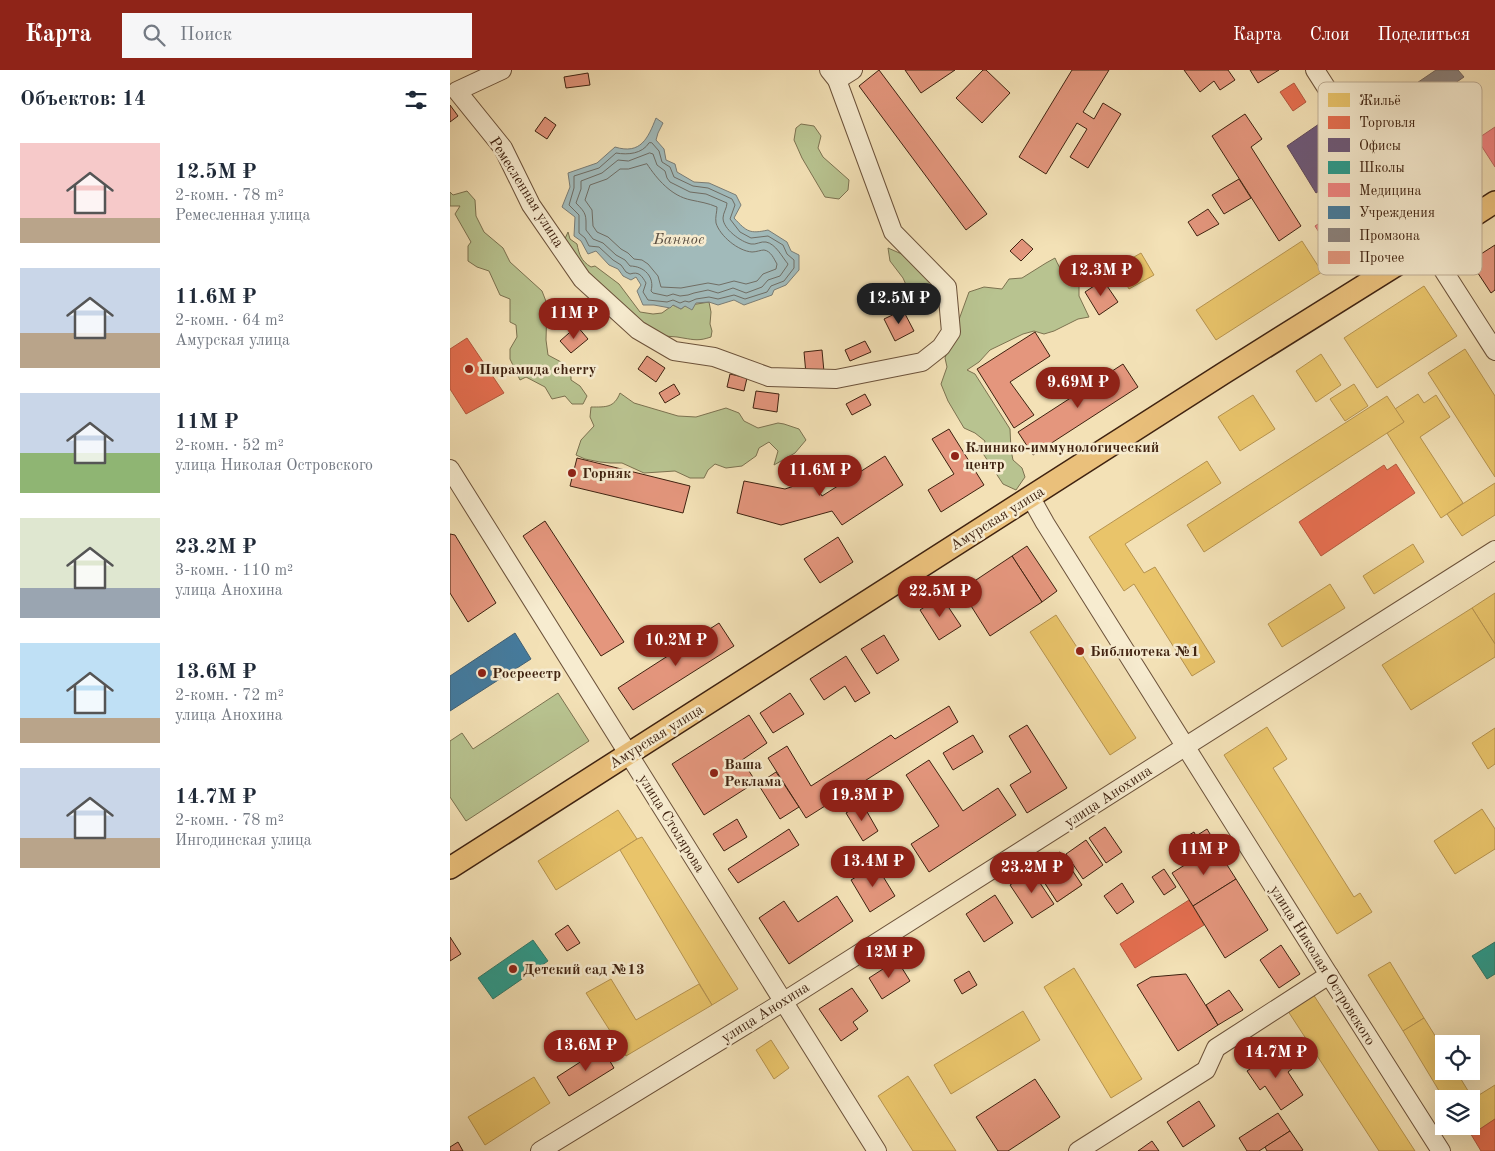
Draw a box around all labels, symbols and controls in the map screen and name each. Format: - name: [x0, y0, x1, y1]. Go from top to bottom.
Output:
- search box: [122, 13, 472, 58]
- icon: search: [140, 21, 168, 49]
- text: Карта: [25, 23, 92, 47]
- text: Поиск: [180, 26, 232, 45]
- text: Карта: [1233, 26, 1282, 44]
- text: Слои: [1310, 26, 1349, 44]
- text: Поделиться: [1377, 26, 1470, 44]
- legend: [1318, 82, 1482, 275]
- icon: filters: [402, 86, 430, 114]
- text: Объектов: 14: [20, 89, 146, 110]
- text: Жильё: [1359, 94, 1401, 108]
- text: Торговля: [1359, 116, 1416, 130]
- street label: Ремесленная улица: [486, 135, 566, 251]
- text: Офисы: [1359, 139, 1401, 154]
- text: Школы: [1359, 161, 1405, 175]
- text: 12.5M ₽: [175, 162, 257, 183]
- icon: home: [60, 163, 120, 223]
- text: Медицина: [1359, 184, 1421, 198]
- text: 2-комн. · 78 m²: [175, 188, 284, 204]
- text: Учреждения: [1359, 206, 1435, 220]
- text: Ремесленная улица: [175, 208, 311, 224]
- text: Промзона: [1359, 229, 1420, 243]
- water label: Банное: [652, 232, 705, 248]
- text: Прочее: [1359, 251, 1404, 265]
- pin: 12.3M ₽: [1055, 254, 1147, 297]
- text: 12.3M ₽: [1070, 263, 1132, 279]
- pin: 12.5M ₽: [853, 282, 945, 325]
- text: 11.6M ₽: [175, 287, 257, 308]
- icon: home: [60, 288, 120, 348]
- text: 12.5M ₽: [868, 291, 930, 307]
- pin: 11M ₽: [539, 298, 609, 340]
- text: 11M ₽: [550, 306, 598, 322]
- text: 2-комн. · 64 m²: [175, 313, 284, 329]
- text: Амурская улица: [175, 333, 290, 349]
- marker: Пирамида cherry: [463, 363, 475, 375]
- place label: Пирамида cherry: [479, 363, 597, 378]
- pin: 9.69M ₽: [1032, 366, 1124, 409]
- text: 9.69M ₽: [1047, 375, 1109, 391]
- text: 11M ₽: [175, 412, 239, 433]
- icon: home: [60, 413, 120, 473]
- text: 2-комн. · 52 m²: [175, 438, 284, 454]
- place label: Клинико-иммунологический центр: [965, 441, 1159, 473]
- marker: Клинико-иммунологический центр: [949, 450, 961, 462]
- pin: 11.6M ₽: [774, 454, 866, 497]
- text: улица Николая Островского: [175, 458, 373, 474]
- text: 11.6M ₽: [789, 463, 851, 479]
- marker: Горняк: [566, 467, 578, 479]
- place label: Горняк: [582, 467, 631, 482]
- street label: Амурская улица: [948, 484, 1048, 554]
- text: 23.2M ₽: [175, 537, 257, 558]
- icon: home: [60, 538, 120, 598]
- text: 3-комн. · 110 m²: [175, 563, 293, 579]
- pin: 22.5M ₽: [894, 576, 986, 618]
- text: улица Анохина: [175, 583, 283, 599]
- text: 22.5M ₽: [909, 584, 971, 600]
- pin: 10.2M ₽: [630, 624, 722, 667]
- text: 10.2M ₽: [645, 633, 707, 649]
- marker: Библиотека №1: [1074, 645, 1086, 657]
- place label: Библиотека №1: [1090, 645, 1200, 660]
- text: 13.6M ₽: [175, 662, 257, 683]
- icon: home: [60, 663, 120, 723]
- marker: Росреестр: [476, 667, 488, 679]
- place label: Росреестр: [492, 667, 561, 682]
- text: 2-комн. · 72 m²: [175, 688, 284, 704]
- street label: Амурская улица: [607, 702, 707, 772]
- text: улица Анохина: [175, 708, 283, 724]
- place label: Ваша Реклама: [724, 758, 782, 790]
- street label: улица Анохина: [1062, 763, 1156, 831]
- marker: Ваша Реклама: [708, 767, 720, 779]
- street label: улица Столярова: [635, 772, 707, 876]
- pin: 19.3M ₽: [816, 780, 908, 822]
- text: 14.7M ₽: [175, 787, 257, 808]
- icon: home: [60, 788, 120, 848]
- text: 19.3M ₽: [831, 788, 893, 804]
- text: 2-комн. · 78 m²: [175, 813, 284, 829]
- text: Ингодинская улица: [175, 833, 312, 849]
- pin: 11M ₽: [1169, 834, 1239, 876]
- text: 11M ₽: [1180, 842, 1228, 858]
- pin: 13.4M ₽: [827, 846, 919, 888]
- pin: 23.2M ₽: [986, 852, 1078, 894]
- text: 13.4M ₽: [842, 854, 904, 870]
- text: 23.2M ₽: [1001, 860, 1063, 876]
- street label: улица Николая Островского: [1266, 883, 1377, 1048]
- pin: 12M ₽: [854, 936, 924, 979]
- text: 12M ₽: [865, 945, 913, 961]
- marker: Детский сад №13: [507, 963, 519, 975]
- place label: Детский сад №13: [523, 963, 645, 978]
- street label: улица Анохина: [719, 980, 813, 1046]
- pin: 13.6M ₽: [540, 1030, 632, 1072]
- map controls: [1435, 1035, 1480, 1135]
- button: locate: [1435, 1035, 1480, 1080]
- pin: 14.7M ₽: [1230, 1036, 1322, 1079]
- text: 13.6M ₽: [555, 1038, 617, 1054]
- text: 14.7M ₽: [1245, 1045, 1307, 1061]
- button: layers: [1435, 1090, 1480, 1135]

